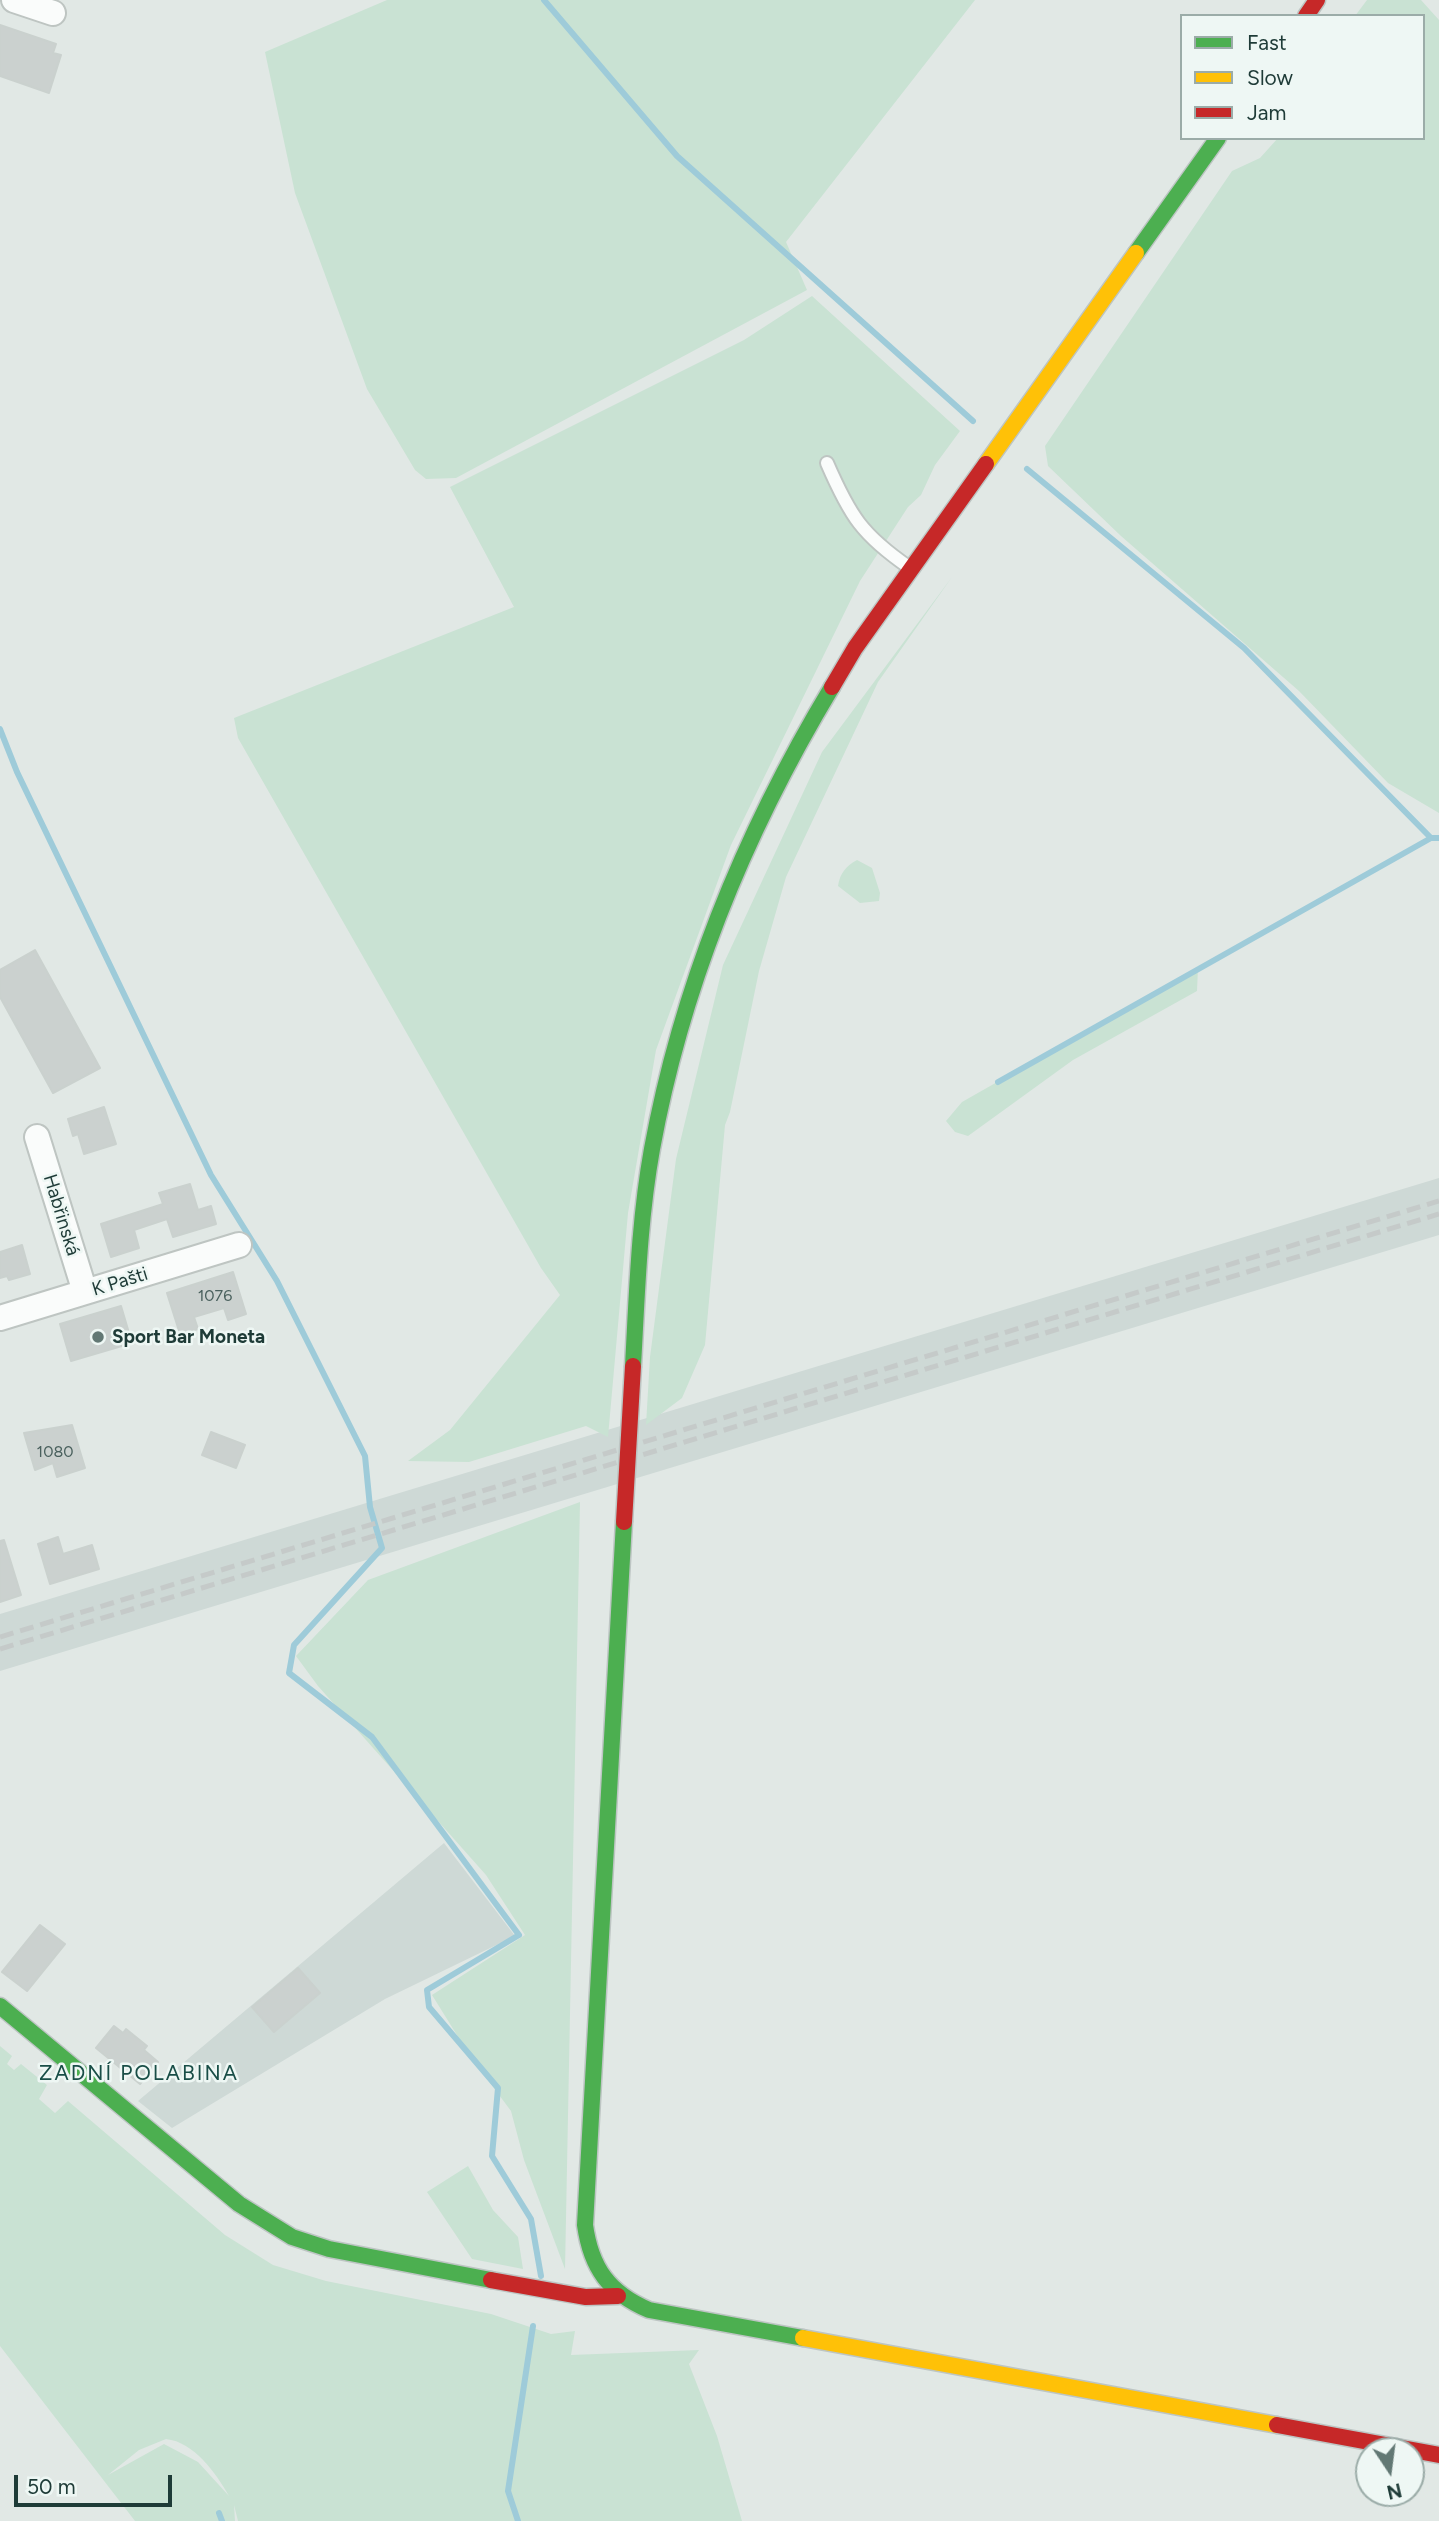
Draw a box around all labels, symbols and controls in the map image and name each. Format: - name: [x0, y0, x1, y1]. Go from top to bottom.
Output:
- legend: [1180, 14, 1425, 140]
- text: Fast: [1247, 30, 1287, 55]
- text: Slow: [1247, 65, 1293, 90]
- text: Jam: [1247, 100, 1286, 125]
- street label: Habřinská: [38, 1171, 84, 1259]
- street label: K Pašti: [89, 1263, 151, 1301]
- house number: 1076: [198, 1286, 232, 1306]
- place label: Sport Bar Moneta: [112, 1326, 265, 1348]
- marker: Sport Bar Moneta: [90, 1329, 106, 1345]
- house number: 1080: [37, 1442, 73, 1462]
- district label: ZADNÍ POLABINA: [41, 2061, 237, 2087]
- north arrow: [1355, 2437, 1425, 2507]
- scale bar: [18, 2462, 175, 2506]
- text: 50 m: [27, 2474, 76, 2499]
- text: N: [1385, 2478, 1404, 2504]

